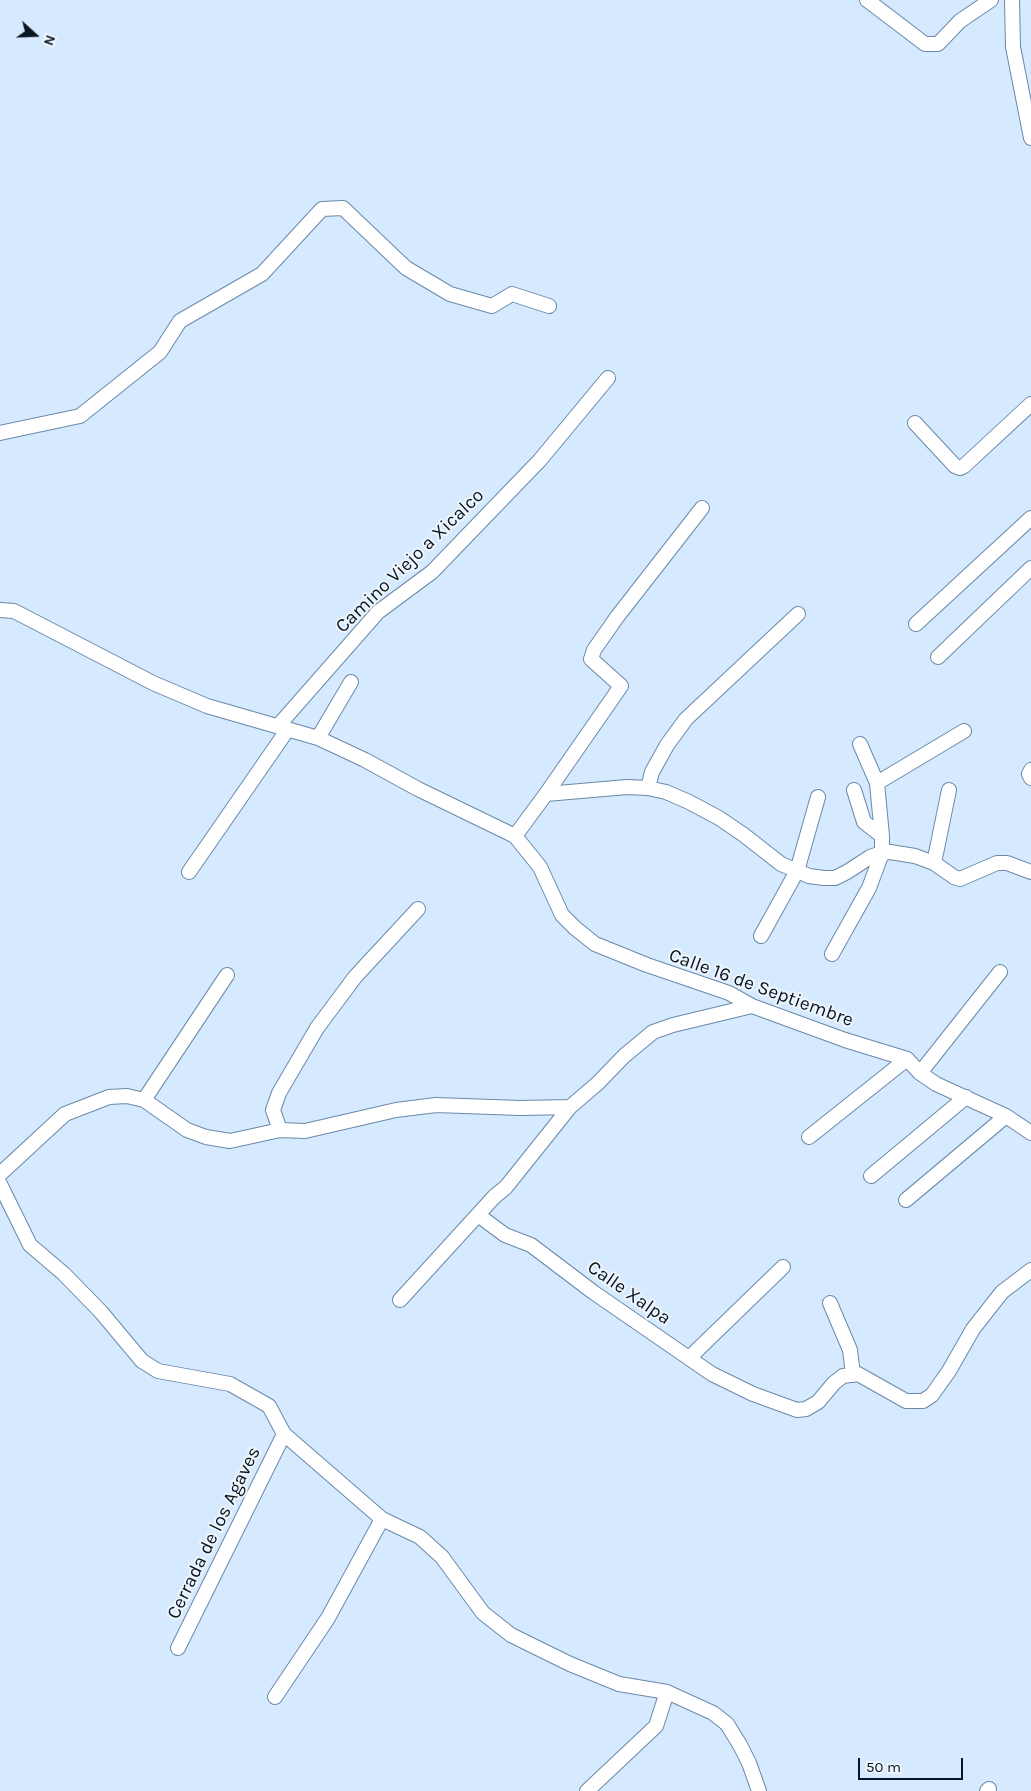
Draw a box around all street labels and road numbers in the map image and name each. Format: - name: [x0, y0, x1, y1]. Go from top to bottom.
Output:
- street label: Camino Viejo a Xicalco: [331, 484, 489, 638]
- street label: Calle 16 de Septiembre: [666, 944, 856, 1032]
- street label: Calle Xalpa: [583, 1256, 675, 1330]
- street label: Cerrada de los Agaves: [162, 1443, 266, 1623]

